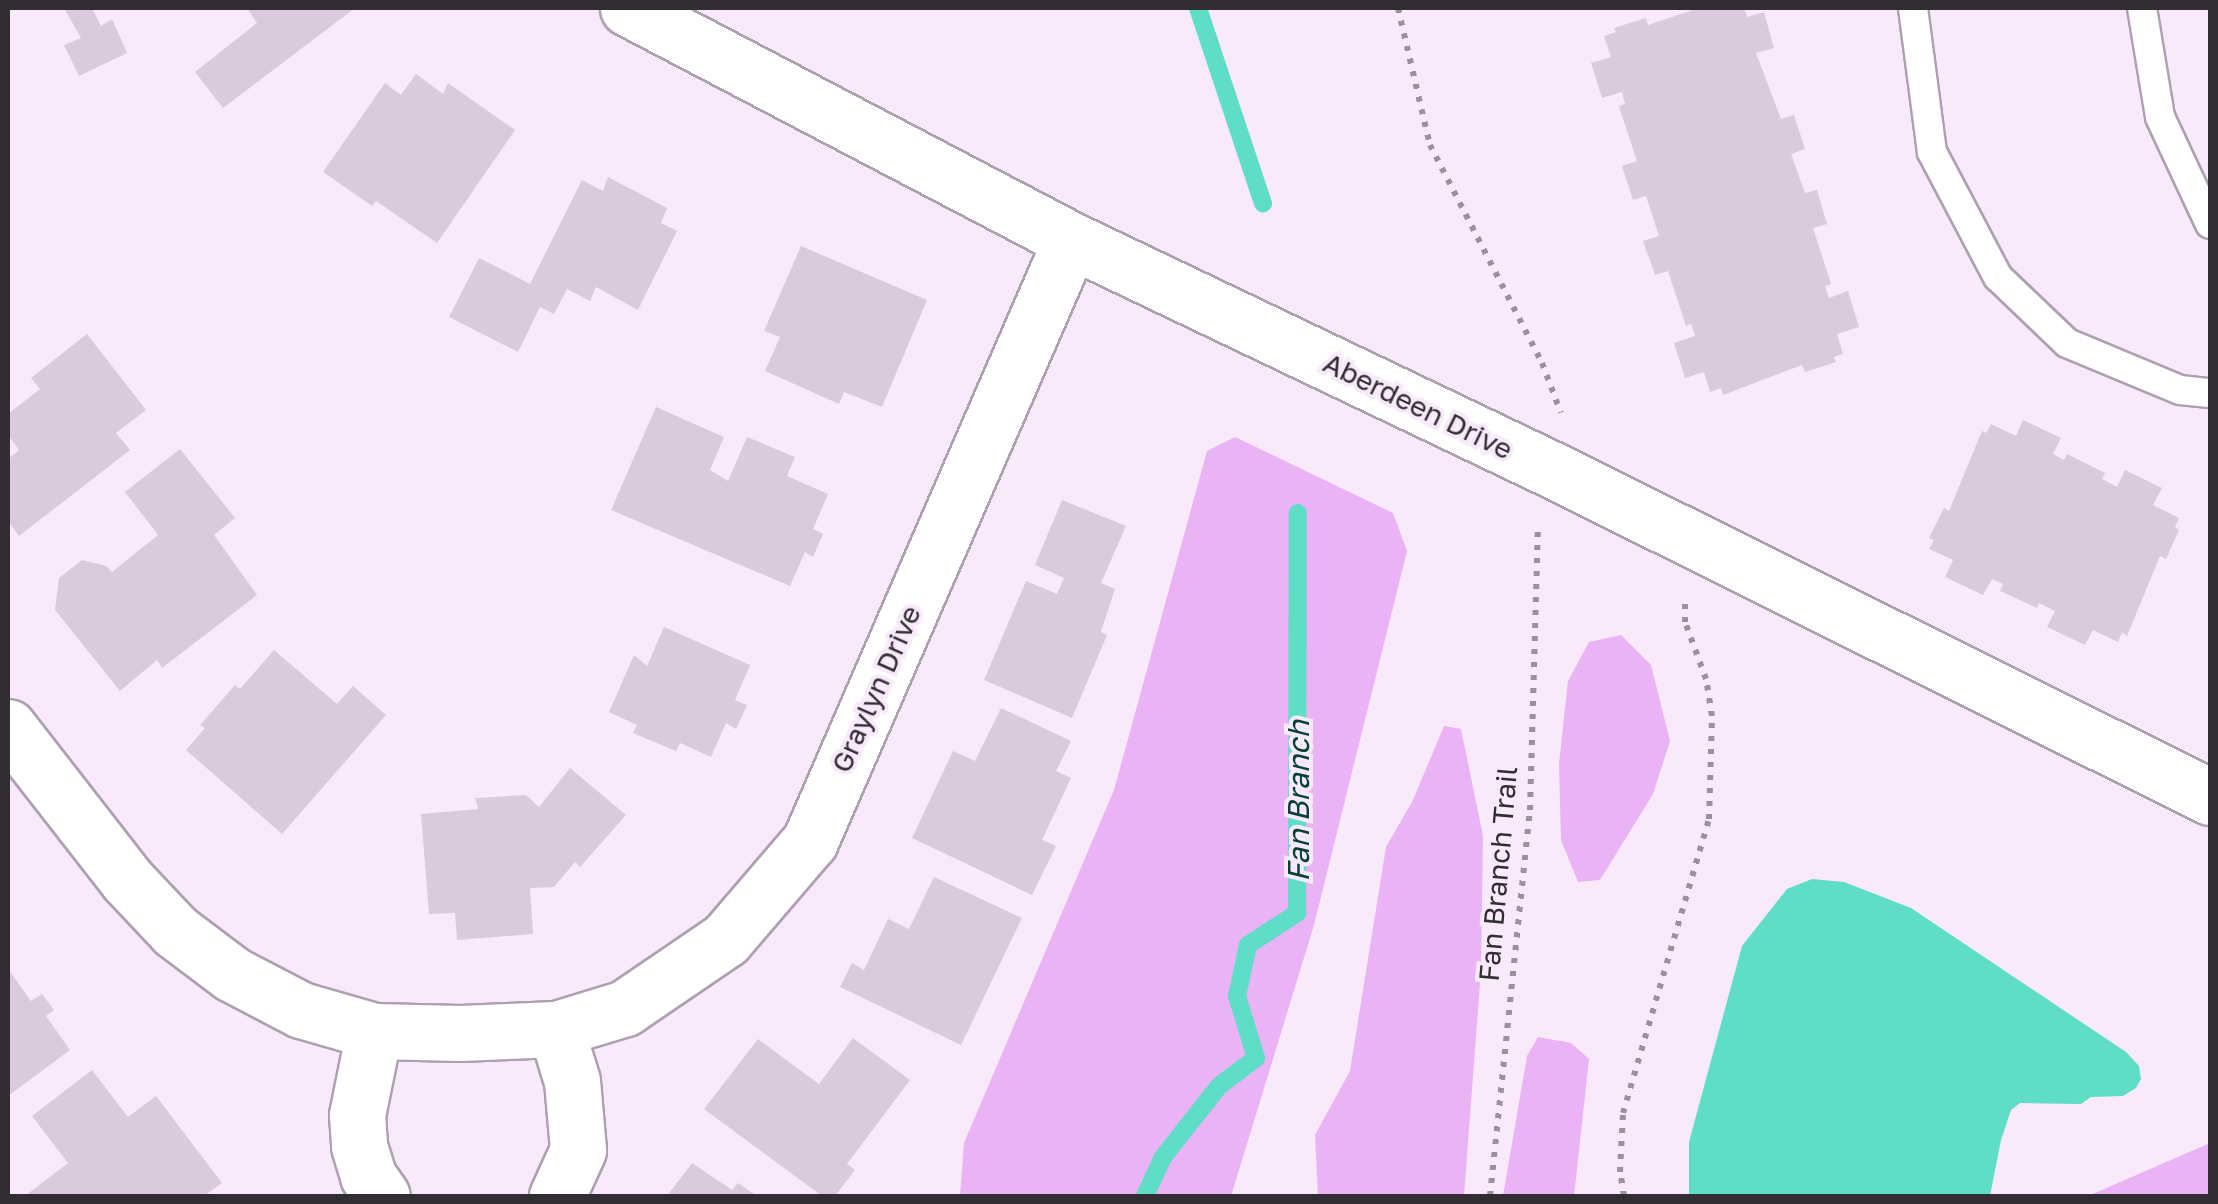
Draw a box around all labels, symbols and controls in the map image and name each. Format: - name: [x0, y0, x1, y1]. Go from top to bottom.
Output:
- street label: Aberdeen Drive: [1318, 346, 1518, 466]
- street label: Graylyn Drive: [824, 600, 928, 778]
- water label: Fan Branch: [1280, 720, 1316, 882]
- street label: Fan Branch Trail: [1472, 765, 1524, 983]

